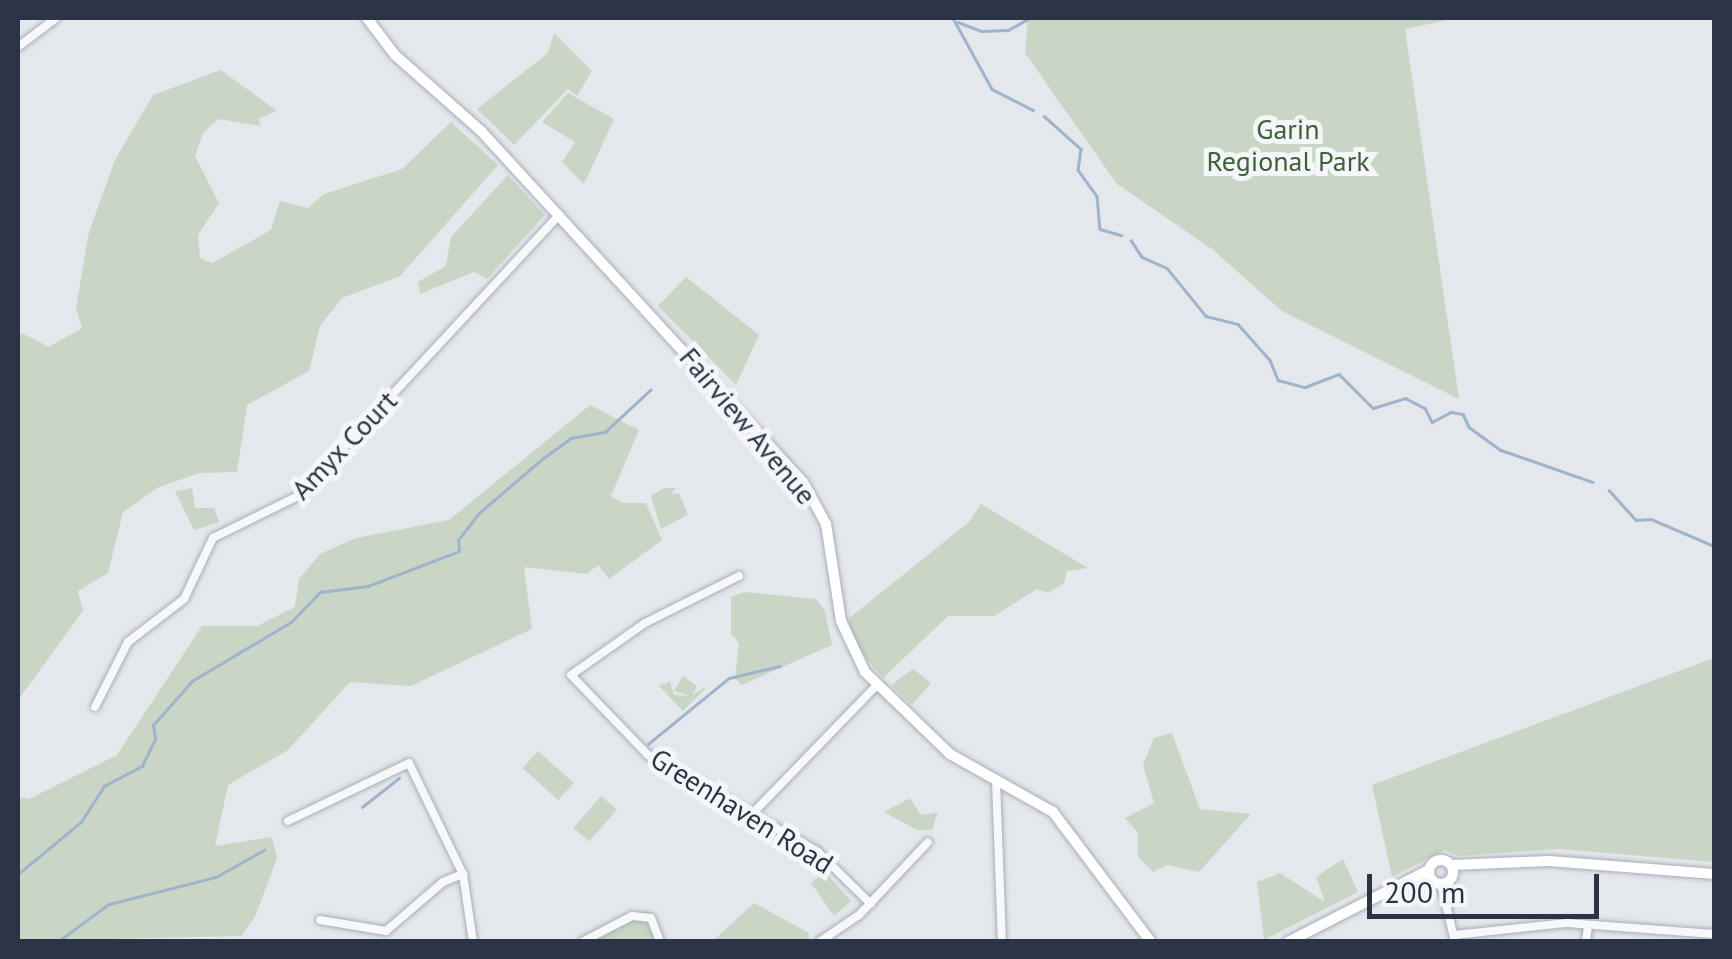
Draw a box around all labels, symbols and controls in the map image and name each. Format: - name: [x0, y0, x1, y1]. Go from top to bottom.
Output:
- park label: Garin Regional Park: [1206, 112, 1370, 178]
- street label: Fairview Avenue: [672, 340, 824, 512]
- street label: Amyx Court: [284, 383, 404, 507]
- street label: Greenhaven Road: [645, 741, 839, 881]
- scale bar: [1372, 854, 1604, 916]
- text: 200 m: [1384, 872, 1465, 911]

